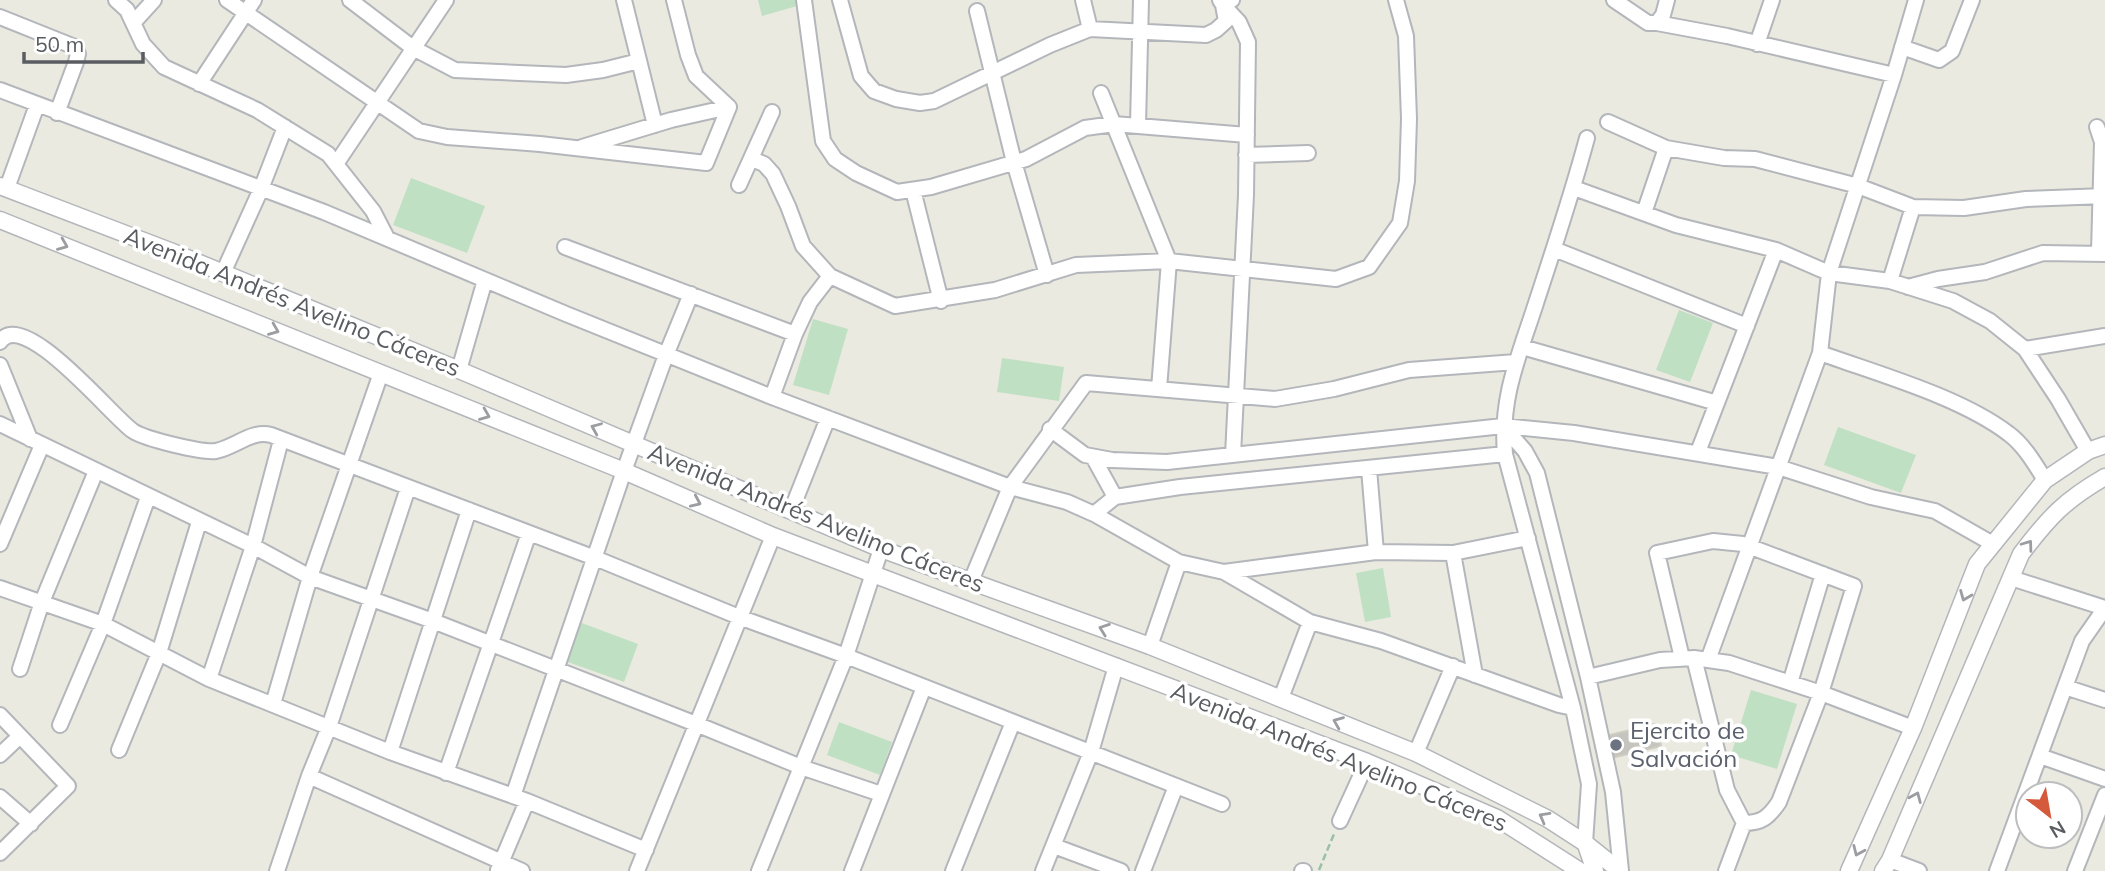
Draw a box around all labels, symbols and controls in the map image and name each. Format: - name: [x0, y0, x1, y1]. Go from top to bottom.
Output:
- scale bar: [24, 21, 144, 65]
- text: 50 m: [35, 31, 84, 57]
- street label: Avenida Andrés Avelino Cáceres: [120, 220, 465, 383]
- one-way arrow: [56, 237, 69, 251]
- one-way arrow: [267, 322, 280, 336]
- one-way arrow: [478, 407, 491, 421]
- one-way arrow: [591, 423, 603, 437]
- street label: Avenida Andrés Avelino Cáceres: [644, 436, 989, 599]
- one-way arrow: [688, 494, 701, 508]
- one-way arrow: [2020, 540, 2032, 553]
- one-way arrow: [1959, 589, 1973, 601]
- one-way arrow: [1098, 623, 1110, 637]
- street label: Avenida Andrés Avelino Cáceres: [1167, 675, 1512, 838]
- place label: Ejercito de Salvación: [1630, 715, 1745, 773]
- one-way arrow: [1333, 716, 1345, 730]
- marker: Ejercito de Salvación: [1608, 737, 1624, 753]
- north arrow: [2014, 780, 2084, 850]
- one-way arrow: [1908, 792, 1922, 804]
- one-way arrow: [1539, 812, 1552, 825]
- text: N: [2045, 816, 2070, 844]
- one-way arrow: [1852, 843, 1866, 856]

